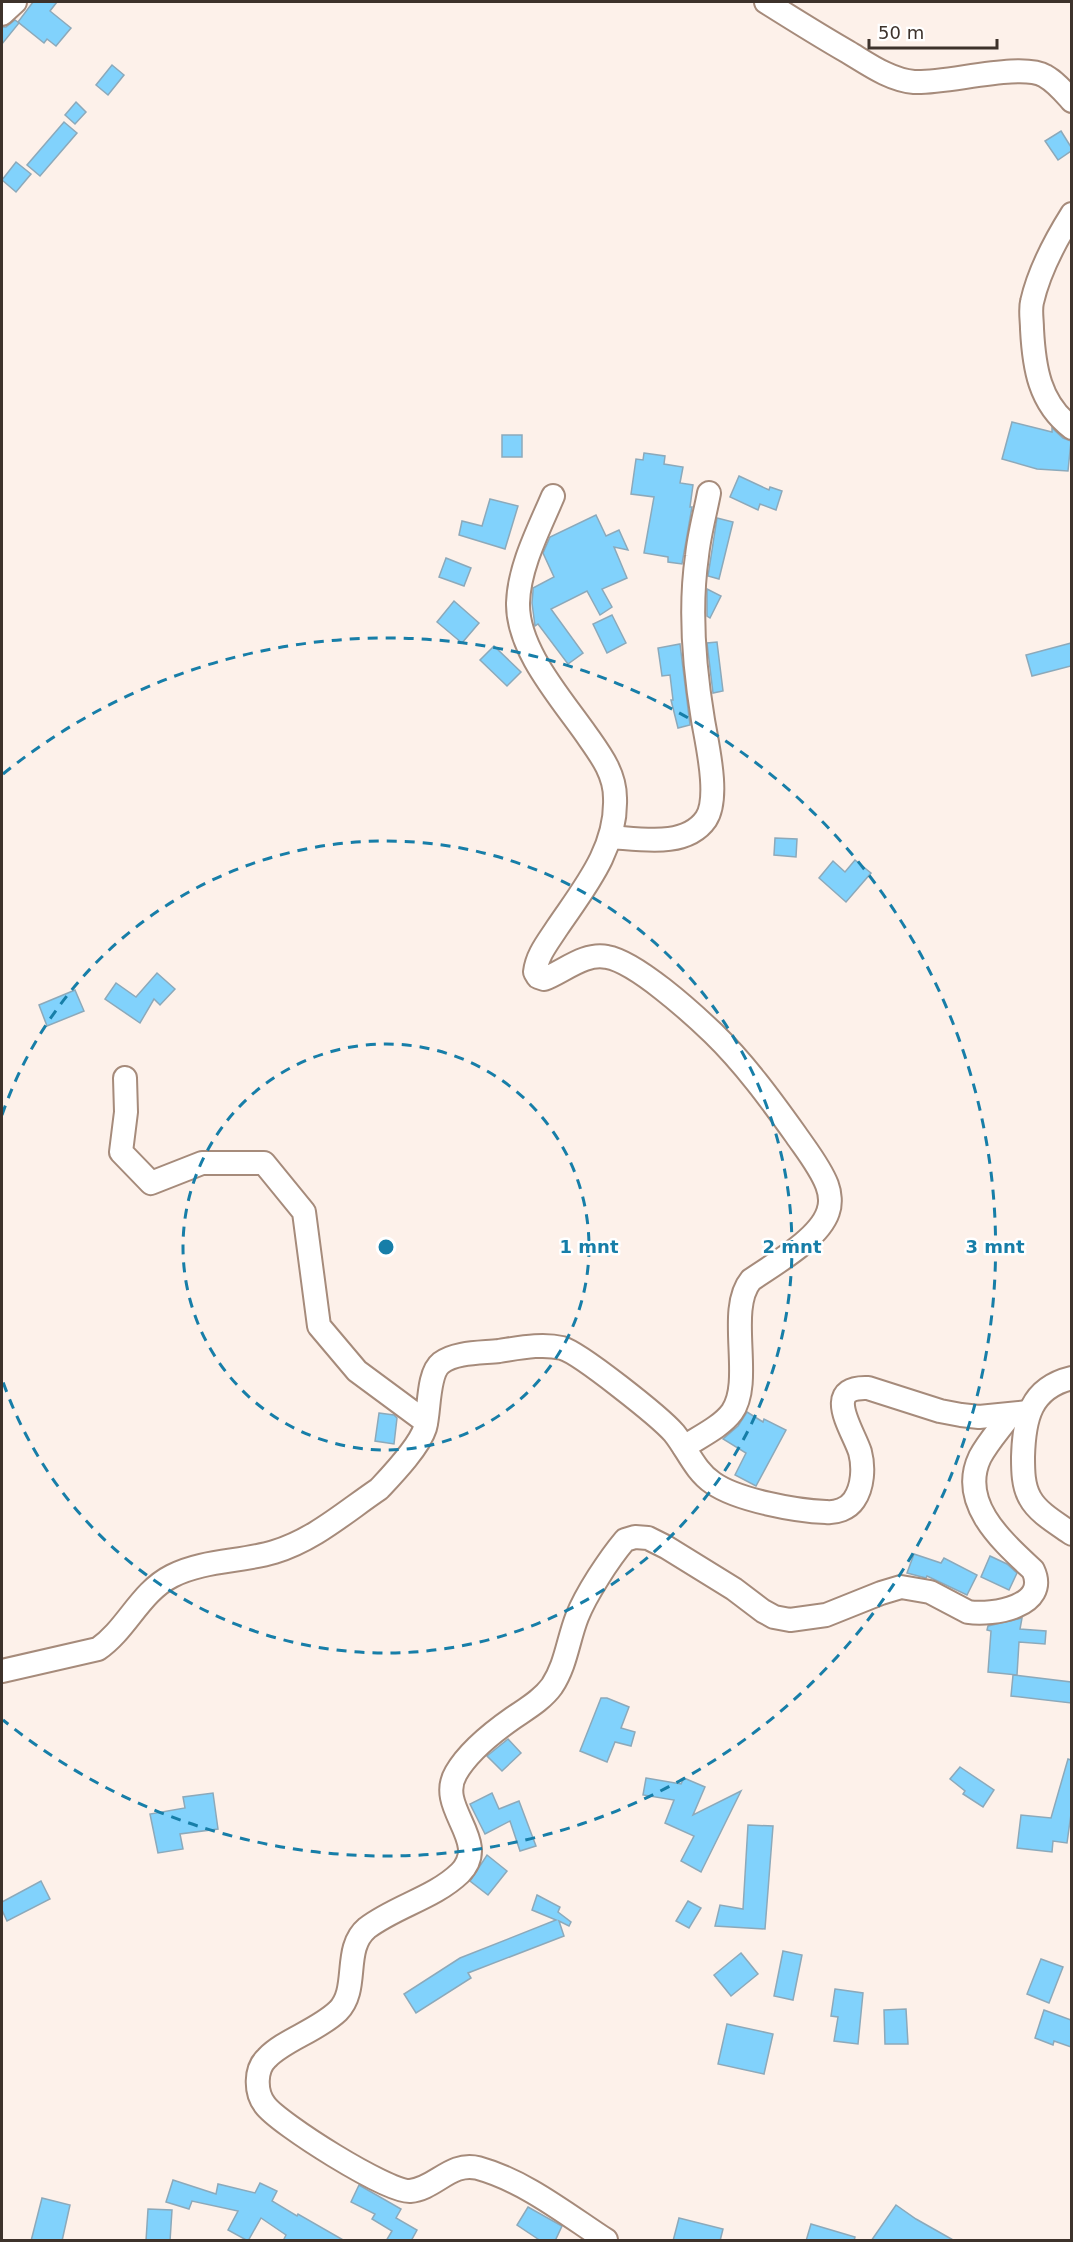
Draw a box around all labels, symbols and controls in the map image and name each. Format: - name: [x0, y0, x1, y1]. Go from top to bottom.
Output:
- scale bar: [869, 12, 996, 50]
- text: 50 m: [878, 22, 924, 43]
- text: 1 mnt: [560, 1236, 619, 1257]
- text: 2 mnt: [763, 1236, 822, 1257]
- text: 3 mnt: [966, 1236, 1025, 1257]
- centre of rings: [376, 1237, 396, 1257]

